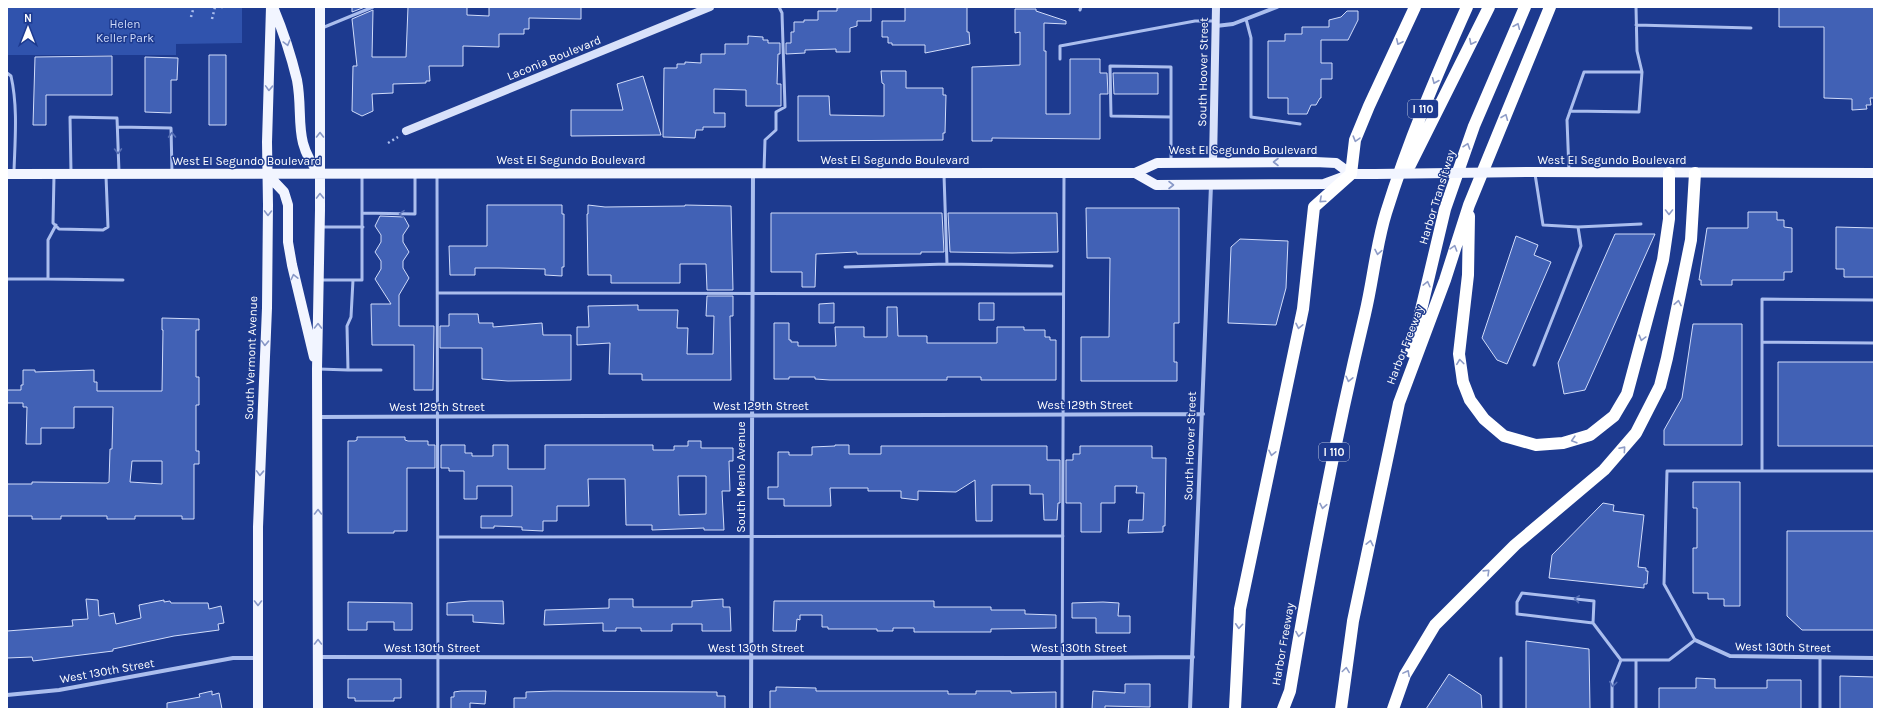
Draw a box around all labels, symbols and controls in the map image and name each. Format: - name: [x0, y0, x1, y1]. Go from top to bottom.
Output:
- north arrow: [8, 8, 48, 48]
- text: N: [24, 12, 32, 25]
- park label: Helen Keller Park: [96, 17, 154, 45]
- street label: South Hoover Street: [1195, 17, 1211, 127]
- one-way arrow: [1513, 22, 1521, 29]
- street label: Laconia Boulevard: [505, 33, 603, 83]
- one-way arrow: [1469, 37, 1476, 45]
- one-way arrow: [1396, 38, 1404, 46]
- one-way arrow: [282, 40, 290, 47]
- one-way arrow: [1431, 78, 1439, 85]
- one-way arrow: [264, 85, 273, 91]
- road number: I 110: [1408, 100, 1438, 118]
- one-way arrow: [1500, 113, 1508, 120]
- one-way arrow: [167, 132, 176, 138]
- one-way arrow: [316, 132, 324, 138]
- one-way arrow: [1352, 135, 1361, 142]
- one-way arrow: [1462, 142, 1471, 149]
- street label: West El Segundo Boulevard: [1168, 143, 1318, 157]
- street label: Harbor Transitway: [1416, 147, 1458, 246]
- one-way arrow: [114, 148, 122, 154]
- street label: West El Segundo Boulevard: [496, 153, 646, 167]
- street label: West El Segundo Boulevard: [820, 153, 970, 167]
- street label: West El Segundo Boulevard: [1537, 153, 1687, 167]
- street label: West El Segundo Boulevard: [172, 154, 322, 168]
- one-way arrow: [1273, 158, 1279, 166]
- one-way arrow: [1168, 181, 1174, 189]
- one-way arrow: [316, 193, 324, 199]
- one-way arrow: [1319, 195, 1326, 202]
- one-way arrow: [1665, 209, 1673, 215]
- one-way arrow: [264, 210, 272, 216]
- one-way arrow: [399, 210, 405, 218]
- one-way arrow: [1449, 245, 1458, 252]
- one-way arrow: [1374, 249, 1383, 255]
- one-way arrow: [291, 274, 299, 280]
- one-way arrow: [1423, 281, 1431, 287]
- street label: South Vermont Avenue: [242, 296, 260, 420]
- one-way arrow: [1674, 300, 1682, 306]
- street label: Harbor Freeway: [1383, 303, 1427, 387]
- one-way arrow: [314, 323, 322, 329]
- one-way arrow: [1296, 323, 1304, 329]
- one-way arrow: [1638, 335, 1647, 342]
- one-way arrow: [261, 340, 270, 346]
- one-way arrow: [1456, 359, 1465, 365]
- one-way arrow: [1346, 376, 1354, 382]
- street label: South Hoover Street: [1181, 391, 1199, 501]
- street label: West 129th Street: [1037, 398, 1133, 412]
- street label: West 129th Street: [713, 399, 809, 413]
- street label: West 129th Street: [389, 400, 485, 414]
- street label: South Menlo Avenue: [734, 421, 748, 533]
- one-way arrow: [1571, 435, 1577, 443]
- road number: I 110: [1319, 443, 1349, 461]
- one-way arrow: [1618, 446, 1625, 453]
- one-way arrow: [1269, 450, 1277, 456]
- one-way arrow: [256, 470, 265, 476]
- one-way arrow: [1319, 503, 1327, 509]
- one-way arrow: [314, 509, 322, 515]
- one-way arrow: [1365, 539, 1373, 546]
- one-way arrow: [1482, 569, 1490, 577]
- one-way arrow: [1574, 595, 1580, 604]
- one-way arrow: [254, 600, 262, 606]
- street label: Harbor Freeway: [1269, 601, 1297, 686]
- one-way arrow: [1235, 623, 1244, 629]
- one-way arrow: [1295, 631, 1304, 637]
- one-way arrow: [314, 639, 322, 645]
- street label: West 130th Street: [1735, 639, 1832, 655]
- street label: West 130th Street: [384, 641, 480, 655]
- street label: West 130th Street: [708, 641, 804, 655]
- street label: West 130th Street: [1031, 641, 1127, 655]
- street label: West 130th Street: [59, 656, 156, 686]
- one-way arrow: [1341, 667, 1350, 673]
- one-way arrow: [1402, 670, 1409, 677]
- one-way arrow: [1609, 681, 1618, 687]

